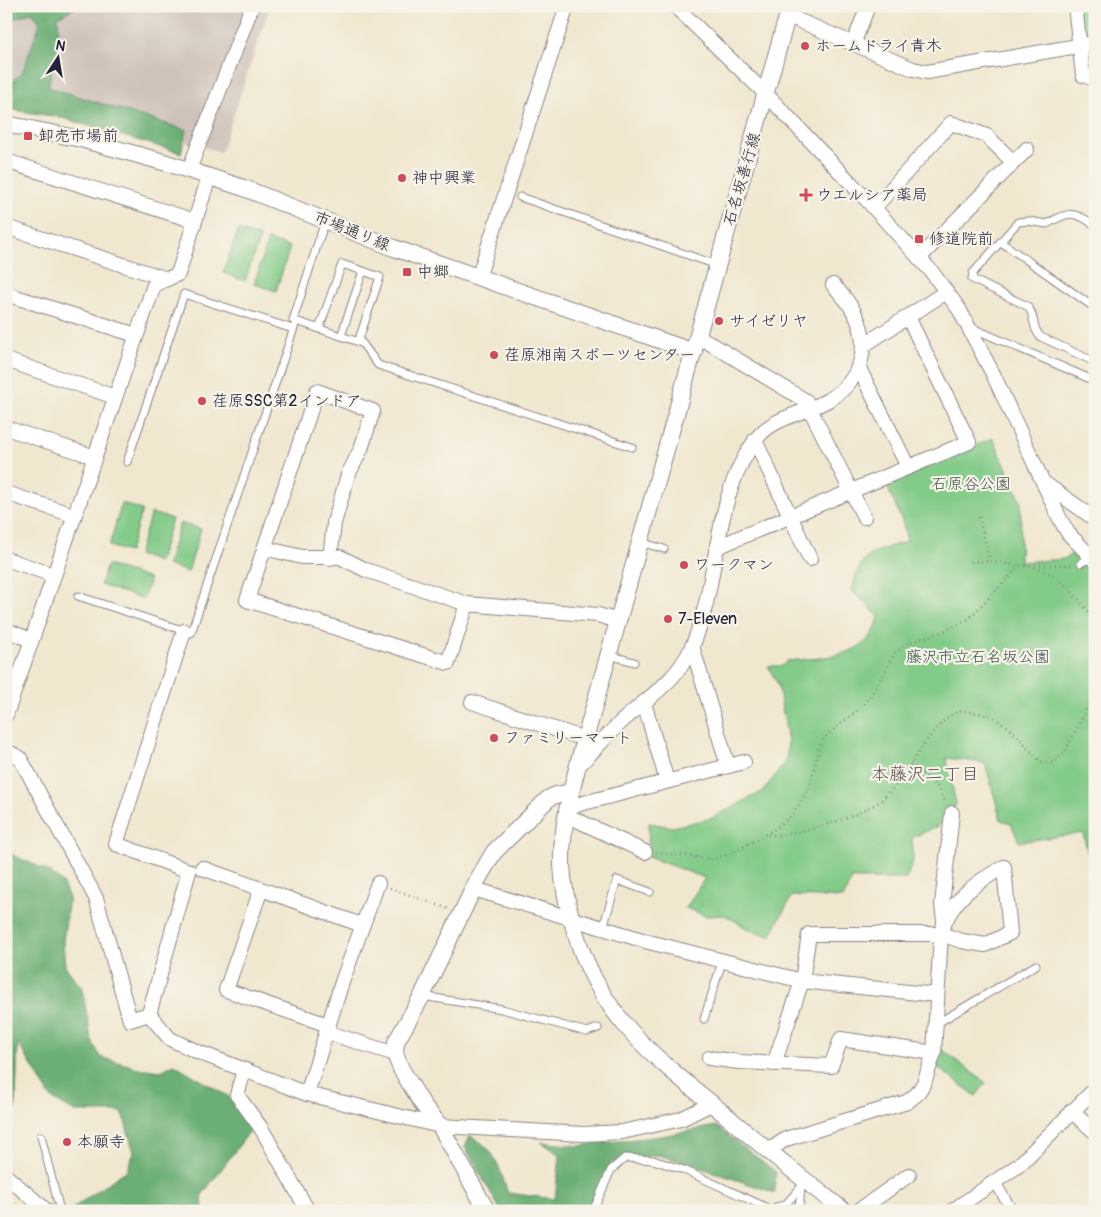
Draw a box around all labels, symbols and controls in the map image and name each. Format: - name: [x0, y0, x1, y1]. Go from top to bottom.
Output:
- north arrow: [32, 32, 82, 82]
- text: N: [54, 36, 67, 55]
- place label: ホームドライ青木: [815, 36, 942, 56]
- marker: ホームドライ青木: [799, 40, 811, 52]
- place label: 卸売市場前: [38, 126, 118, 146]
- marker: 卸売市場前: [22, 130, 34, 142]
- street label: 石名坂善行線: [719, 130, 765, 228]
- place label: 神中興業: [412, 168, 476, 188]
- marker: 神中興業: [396, 172, 408, 184]
- place label: ウエルシア薬局: [816, 185, 928, 205]
- marker: ウエルシア薬局: [800, 189, 812, 201]
- street label: 市場通り線: [311, 207, 393, 255]
- place label: 修道院前: [929, 229, 993, 249]
- marker: 修道院前: [913, 233, 925, 245]
- place label: 中郷: [417, 262, 449, 282]
- marker: 中郷: [401, 266, 413, 278]
- place label: サイゼリヤ: [729, 311, 808, 331]
- marker: サイゼリヤ: [713, 315, 725, 327]
- place label: 荏原湘南スポーツセンター: [504, 345, 695, 365]
- marker: 荏原湘南スポーツセンター: [488, 349, 500, 361]
- place label: 荏原SSC第2インドア: [212, 391, 361, 411]
- marker: 荏原SSC第2インドア: [196, 395, 208, 407]
- park label: 石原谷公園: [931, 474, 1011, 494]
- place label: ワークマン: [694, 555, 774, 575]
- marker: ワークマン: [678, 559, 690, 571]
- place label: 7-Eleven: [678, 609, 737, 629]
- marker: 7-Eleven: [662, 613, 674, 625]
- park label: 藤沢市立石名坂公園: [906, 647, 1050, 667]
- place label: ファミリーマート: [504, 728, 632, 748]
- marker: ファミリーマート: [488, 732, 500, 744]
- district label: 本藤沢二丁目: [871, 763, 979, 786]
- place label: 本願寺: [77, 1132, 125, 1152]
- marker: 本願寺: [61, 1136, 73, 1148]

